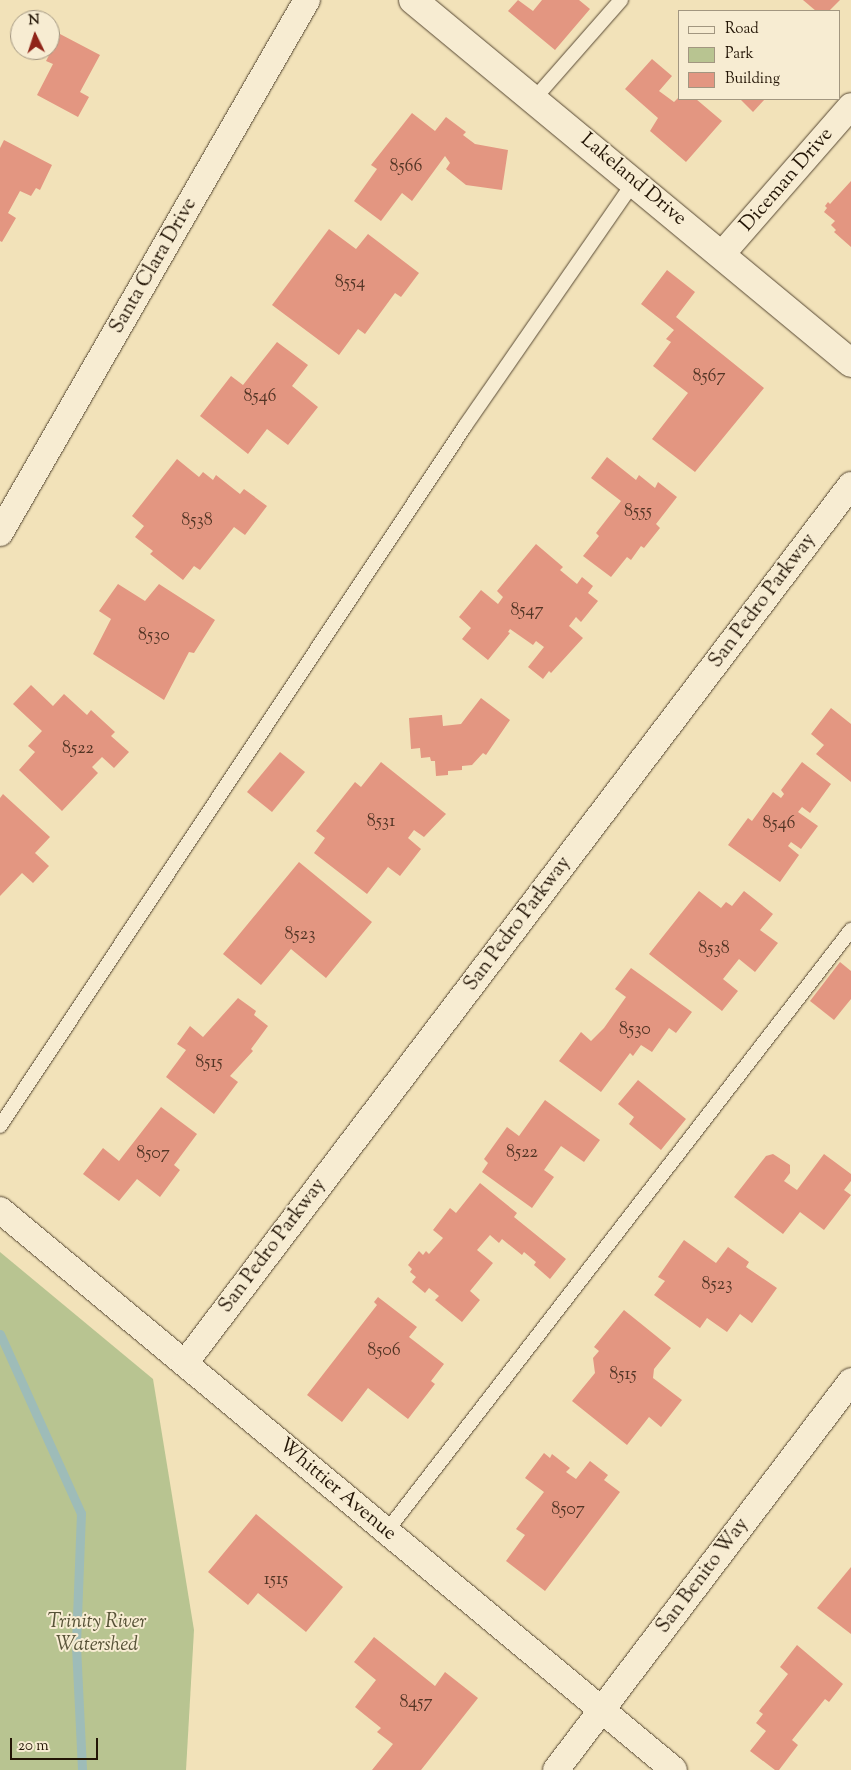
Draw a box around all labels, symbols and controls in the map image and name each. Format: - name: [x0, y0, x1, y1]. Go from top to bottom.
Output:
- north arrow: [10, 10, 60, 60]
- legend: [678, 10, 841, 100]
- text: N: [28, 11, 40, 31]
- text: Road: [725, 19, 759, 40]
- text: Park: [725, 44, 754, 65]
- text: Building: [725, 69, 780, 90]
- street label: Diceman Drive: [735, 123, 839, 237]
- street label: Lakeland Drive: [575, 129, 691, 231]
- house number: 8566: [389, 156, 423, 178]
- street label: Santa Clara Drive: [105, 194, 203, 338]
- house number: 8554: [335, 272, 365, 294]
- house number: 8567: [692, 366, 726, 388]
- house number: 8546: [243, 386, 277, 408]
- house number: 8555: [624, 501, 652, 523]
- house number: 8538: [181, 510, 213, 532]
- street label: San Pedro Parkway: [705, 529, 821, 673]
- house number: 8547: [510, 600, 544, 622]
- house number: 8530: [138, 625, 170, 647]
- house number: 8522: [62, 738, 94, 760]
- house number: 8531: [367, 811, 395, 833]
- house number: 8546: [762, 813, 796, 835]
- street label: San Pedro Parkway: [460, 852, 576, 996]
- house number: 8523: [285, 924, 315, 946]
- house number: 8538: [698, 938, 730, 960]
- house number: 8530: [619, 1019, 651, 1041]
- house number: 8515: [195, 1052, 223, 1074]
- house number: 8522: [506, 1142, 538, 1164]
- house number: 8507: [136, 1143, 170, 1165]
- street label: San Pedro Parkway: [215, 1174, 331, 1318]
- house number: 8523: [702, 1274, 732, 1296]
- house number: 8506: [367, 1340, 401, 1362]
- house number: 8515: [609, 1364, 637, 1386]
- street label: Whittier Avenue: [273, 1434, 401, 1546]
- house number: 8507: [551, 1499, 585, 1521]
- street label: San Benito Way: [652, 1513, 754, 1639]
- house number: 1515: [264, 1569, 288, 1591]
- park label: Trinity River Watershed: [47, 1611, 147, 1658]
- house number: 8457: [399, 1692, 433, 1714]
- scale bar: [12, 1728, 100, 1760]
- text: 20 m: [18, 1736, 49, 1757]

